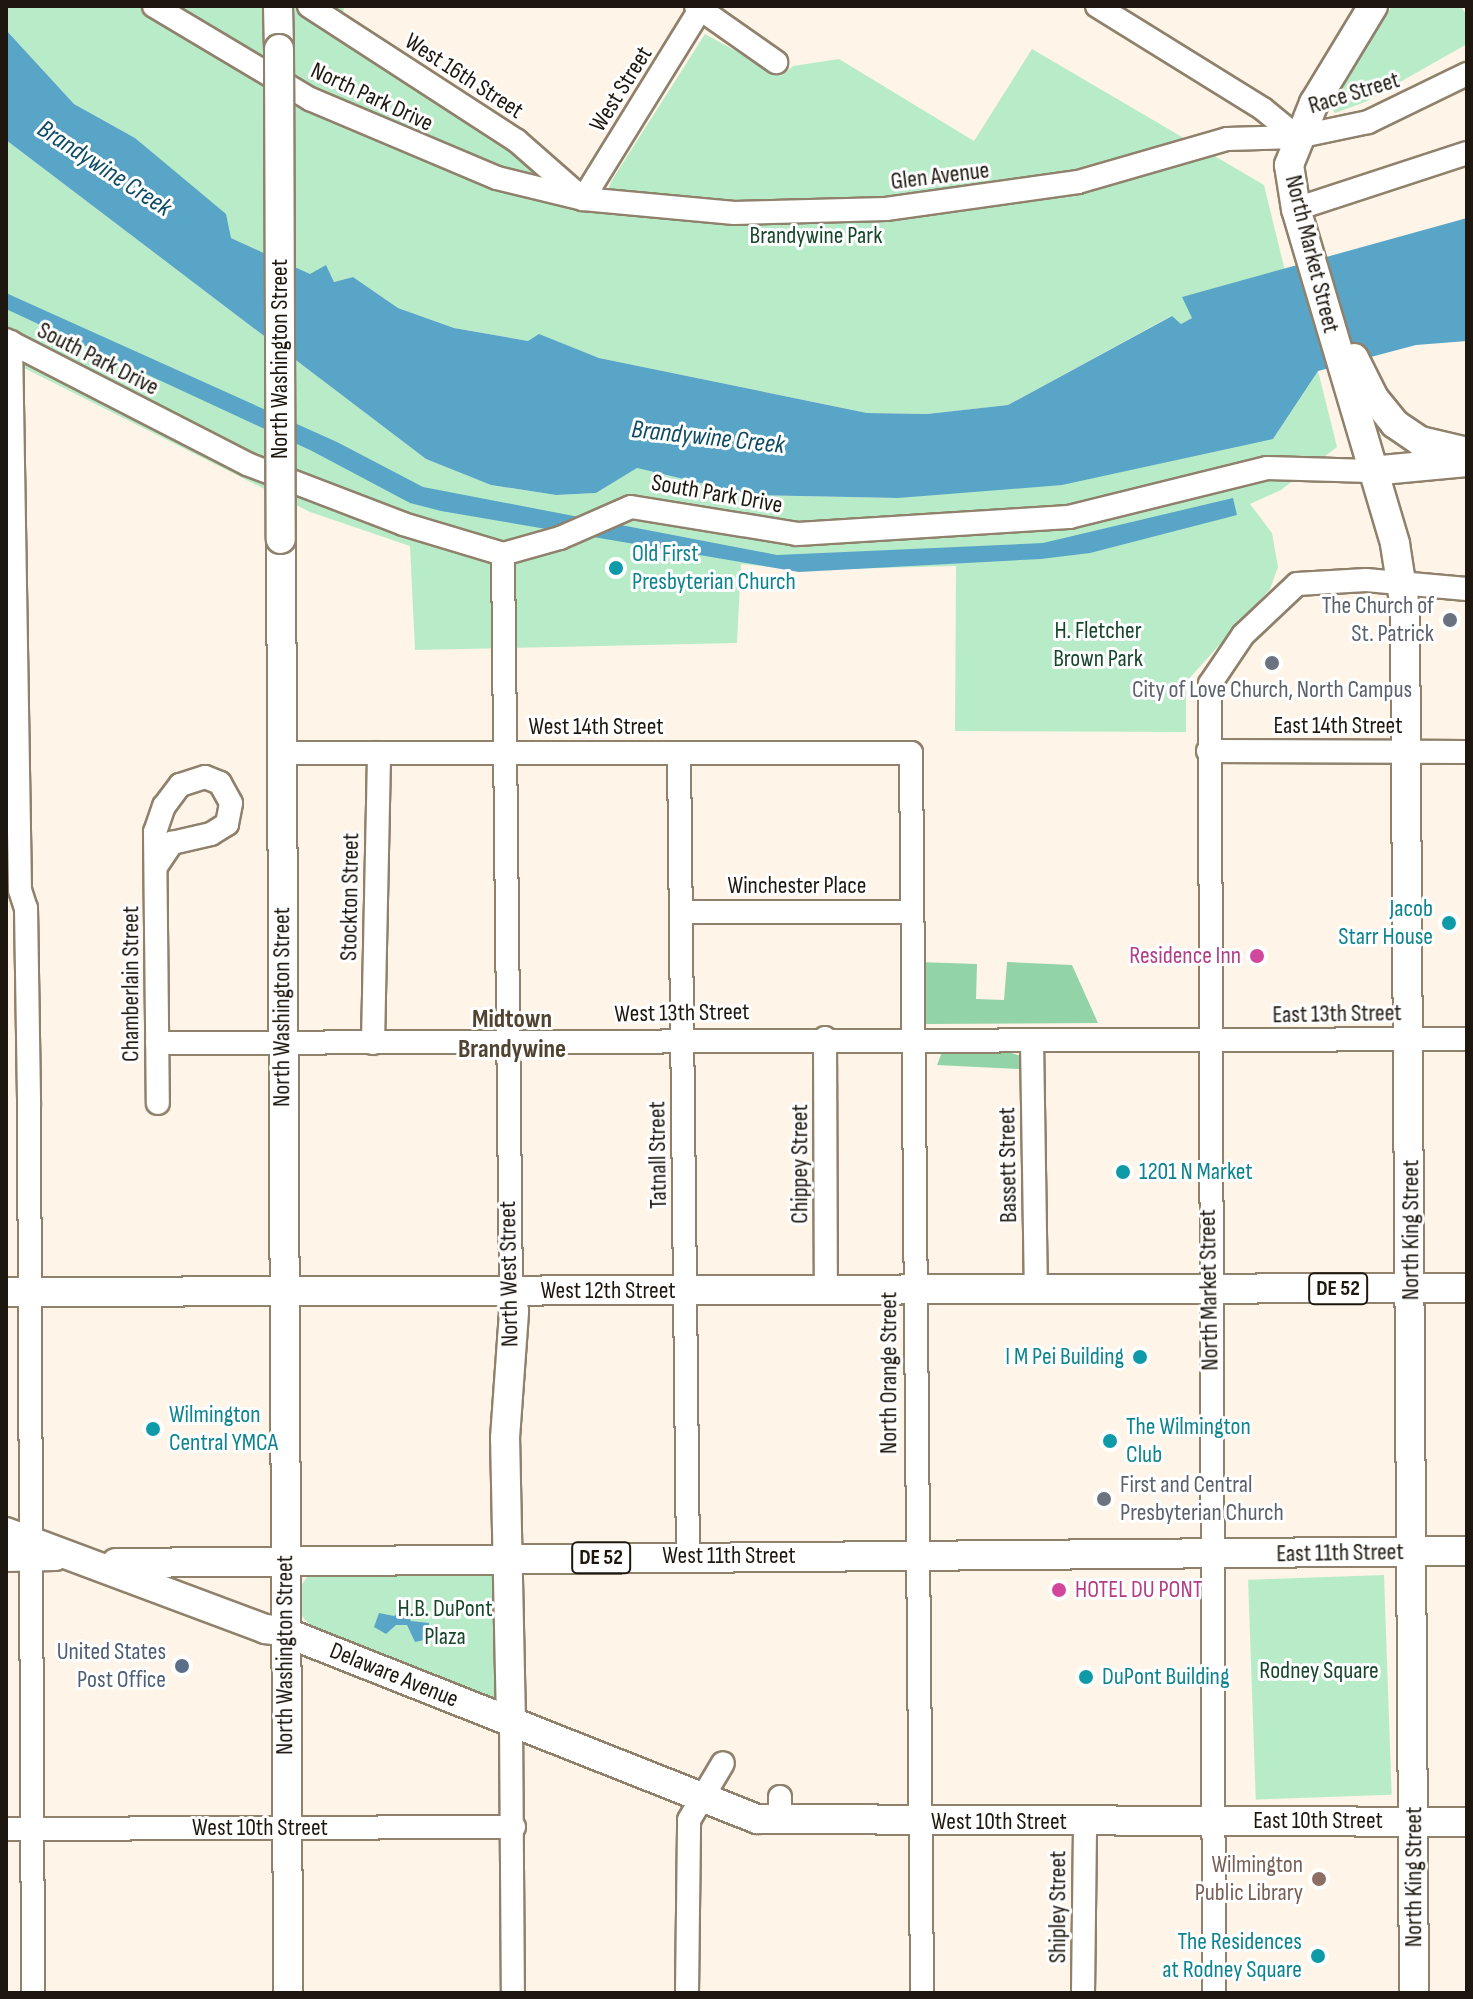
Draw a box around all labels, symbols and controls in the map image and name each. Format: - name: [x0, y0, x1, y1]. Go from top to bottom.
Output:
- street label: West 16th Street: [399, 27, 529, 125]
- street label: West Street: [584, 41, 658, 137]
- street label: North Park Drive: [306, 56, 438, 138]
- street label: Race Street: [1305, 66, 1403, 120]
- water label: Brandywine Creek: [31, 114, 177, 224]
- street label: Glen Avenue: [889, 156, 991, 196]
- street label: North Market Street: [1279, 172, 1345, 336]
- park label: Brandywine Park: [750, 222, 882, 250]
- street label: North Washington Street: [266, 259, 294, 459]
- street label: South Park Drive: [32, 316, 164, 402]
- water label: Brandywine Creek: [630, 414, 786, 462]
- street label: South Park Drive: [649, 468, 785, 520]
- place label: Old First Presbyterian Church: [632, 540, 796, 596]
- marker: Old First Presbyterian Church: [607, 559, 625, 577]
- place label: The Church of St. Patrick: [1322, 592, 1434, 648]
- marker: The Church of St. Patrick: [1441, 611, 1459, 629]
- park label: H. Fletcher Brown Park: [1053, 617, 1143, 673]
- marker: City of Love Church, North Campus: [1263, 654, 1281, 672]
- place label: City of Love Church, North Campus: [1132, 676, 1412, 704]
- street label: East 14th Street: [1274, 712, 1402, 740]
- street label: West 14th Street: [528, 713, 664, 741]
- street label: Stockton Street: [334, 833, 366, 961]
- street label: Winchester Place: [728, 872, 866, 900]
- place label: Jacob Starr House: [1338, 895, 1433, 951]
- street label: Chamberlain Street: [117, 906, 145, 1062]
- street label: North Washington Street: [268, 907, 296, 1107]
- marker: Jacob Starr House: [1440, 914, 1458, 932]
- place label: Residence Inn: [1129, 942, 1241, 970]
- marker: Residence Inn: [1248, 947, 1266, 965]
- street label: West 13th Street: [614, 997, 750, 1029]
- street label: East 13th Street: [1272, 998, 1402, 1030]
- district label: Midtown Brandywine: [458, 1004, 566, 1066]
- street label: Tatnall Street: [643, 1101, 673, 1209]
- street label: Chippey Street: [786, 1104, 814, 1224]
- street label: Bassett Street: [993, 1107, 1023, 1223]
- place label: 1201 N Market: [1139, 1158, 1253, 1186]
- street label: North King Street: [1397, 1160, 1425, 1300]
- marker: 1201 N Market: [1114, 1163, 1132, 1181]
- street label: North West Street: [493, 1201, 525, 1347]
- street label: North Market Street: [1193, 1209, 1225, 1371]
- road number: DE 52: [1308, 1271, 1368, 1307]
- street label: West 12th Street: [540, 1277, 676, 1305]
- street label: North Orange Street: [875, 1292, 903, 1454]
- place label: I M Pei Building: [1005, 1343, 1124, 1371]
- marker: I M Pei Building: [1131, 1348, 1149, 1366]
- place label: Wilmington Central YMCA: [169, 1401, 278, 1457]
- place label: The Wilmington Club: [1126, 1413, 1251, 1469]
- marker: Wilmington Central YMCA: [144, 1420, 162, 1438]
- marker: The Wilmington Club: [1101, 1432, 1119, 1450]
- place label: First and Central Presbyterian Church: [1120, 1471, 1284, 1527]
- marker: First and Central Presbyterian Church: [1095, 1490, 1113, 1508]
- street label: East 11th Street: [1276, 1537, 1404, 1569]
- road number: DE 52: [571, 1540, 631, 1576]
- street label: West 11th Street: [662, 1542, 796, 1570]
- street label: North Washington Street: [271, 1555, 299, 1755]
- place label: HOTEL DU PONT: [1075, 1576, 1202, 1604]
- marker: HOTEL DU PONT: [1050, 1581, 1068, 1599]
- park label: H.B. DuPont Plaza: [397, 1595, 493, 1651]
- street label: Delaware Avenue: [326, 1636, 462, 1714]
- place label: United States Post Office: [57, 1638, 166, 1694]
- marker: United States Post Office: [173, 1657, 191, 1675]
- park label: Rodney Square: [1259, 1657, 1379, 1685]
- place label: DuPont Building: [1102, 1663, 1229, 1691]
- marker: DuPont Building: [1077, 1668, 1095, 1686]
- street label: East 10th Street: [1253, 1807, 1383, 1835]
- street label: North King Street: [1400, 1807, 1428, 1947]
- street label: West 10th Street: [931, 1808, 1067, 1836]
- street label: West 10th Street: [192, 1814, 328, 1842]
- street label: Shipley Street: [1044, 1851, 1072, 1963]
- place label: Wilmington Public Library: [1195, 1851, 1303, 1907]
- marker: Wilmington Public Library: [1310, 1870, 1328, 1888]
- place label: The Residences at Rodney Square: [1162, 1928, 1302, 1984]
- marker: The Residences at Rodney Square: [1309, 1947, 1327, 1965]

